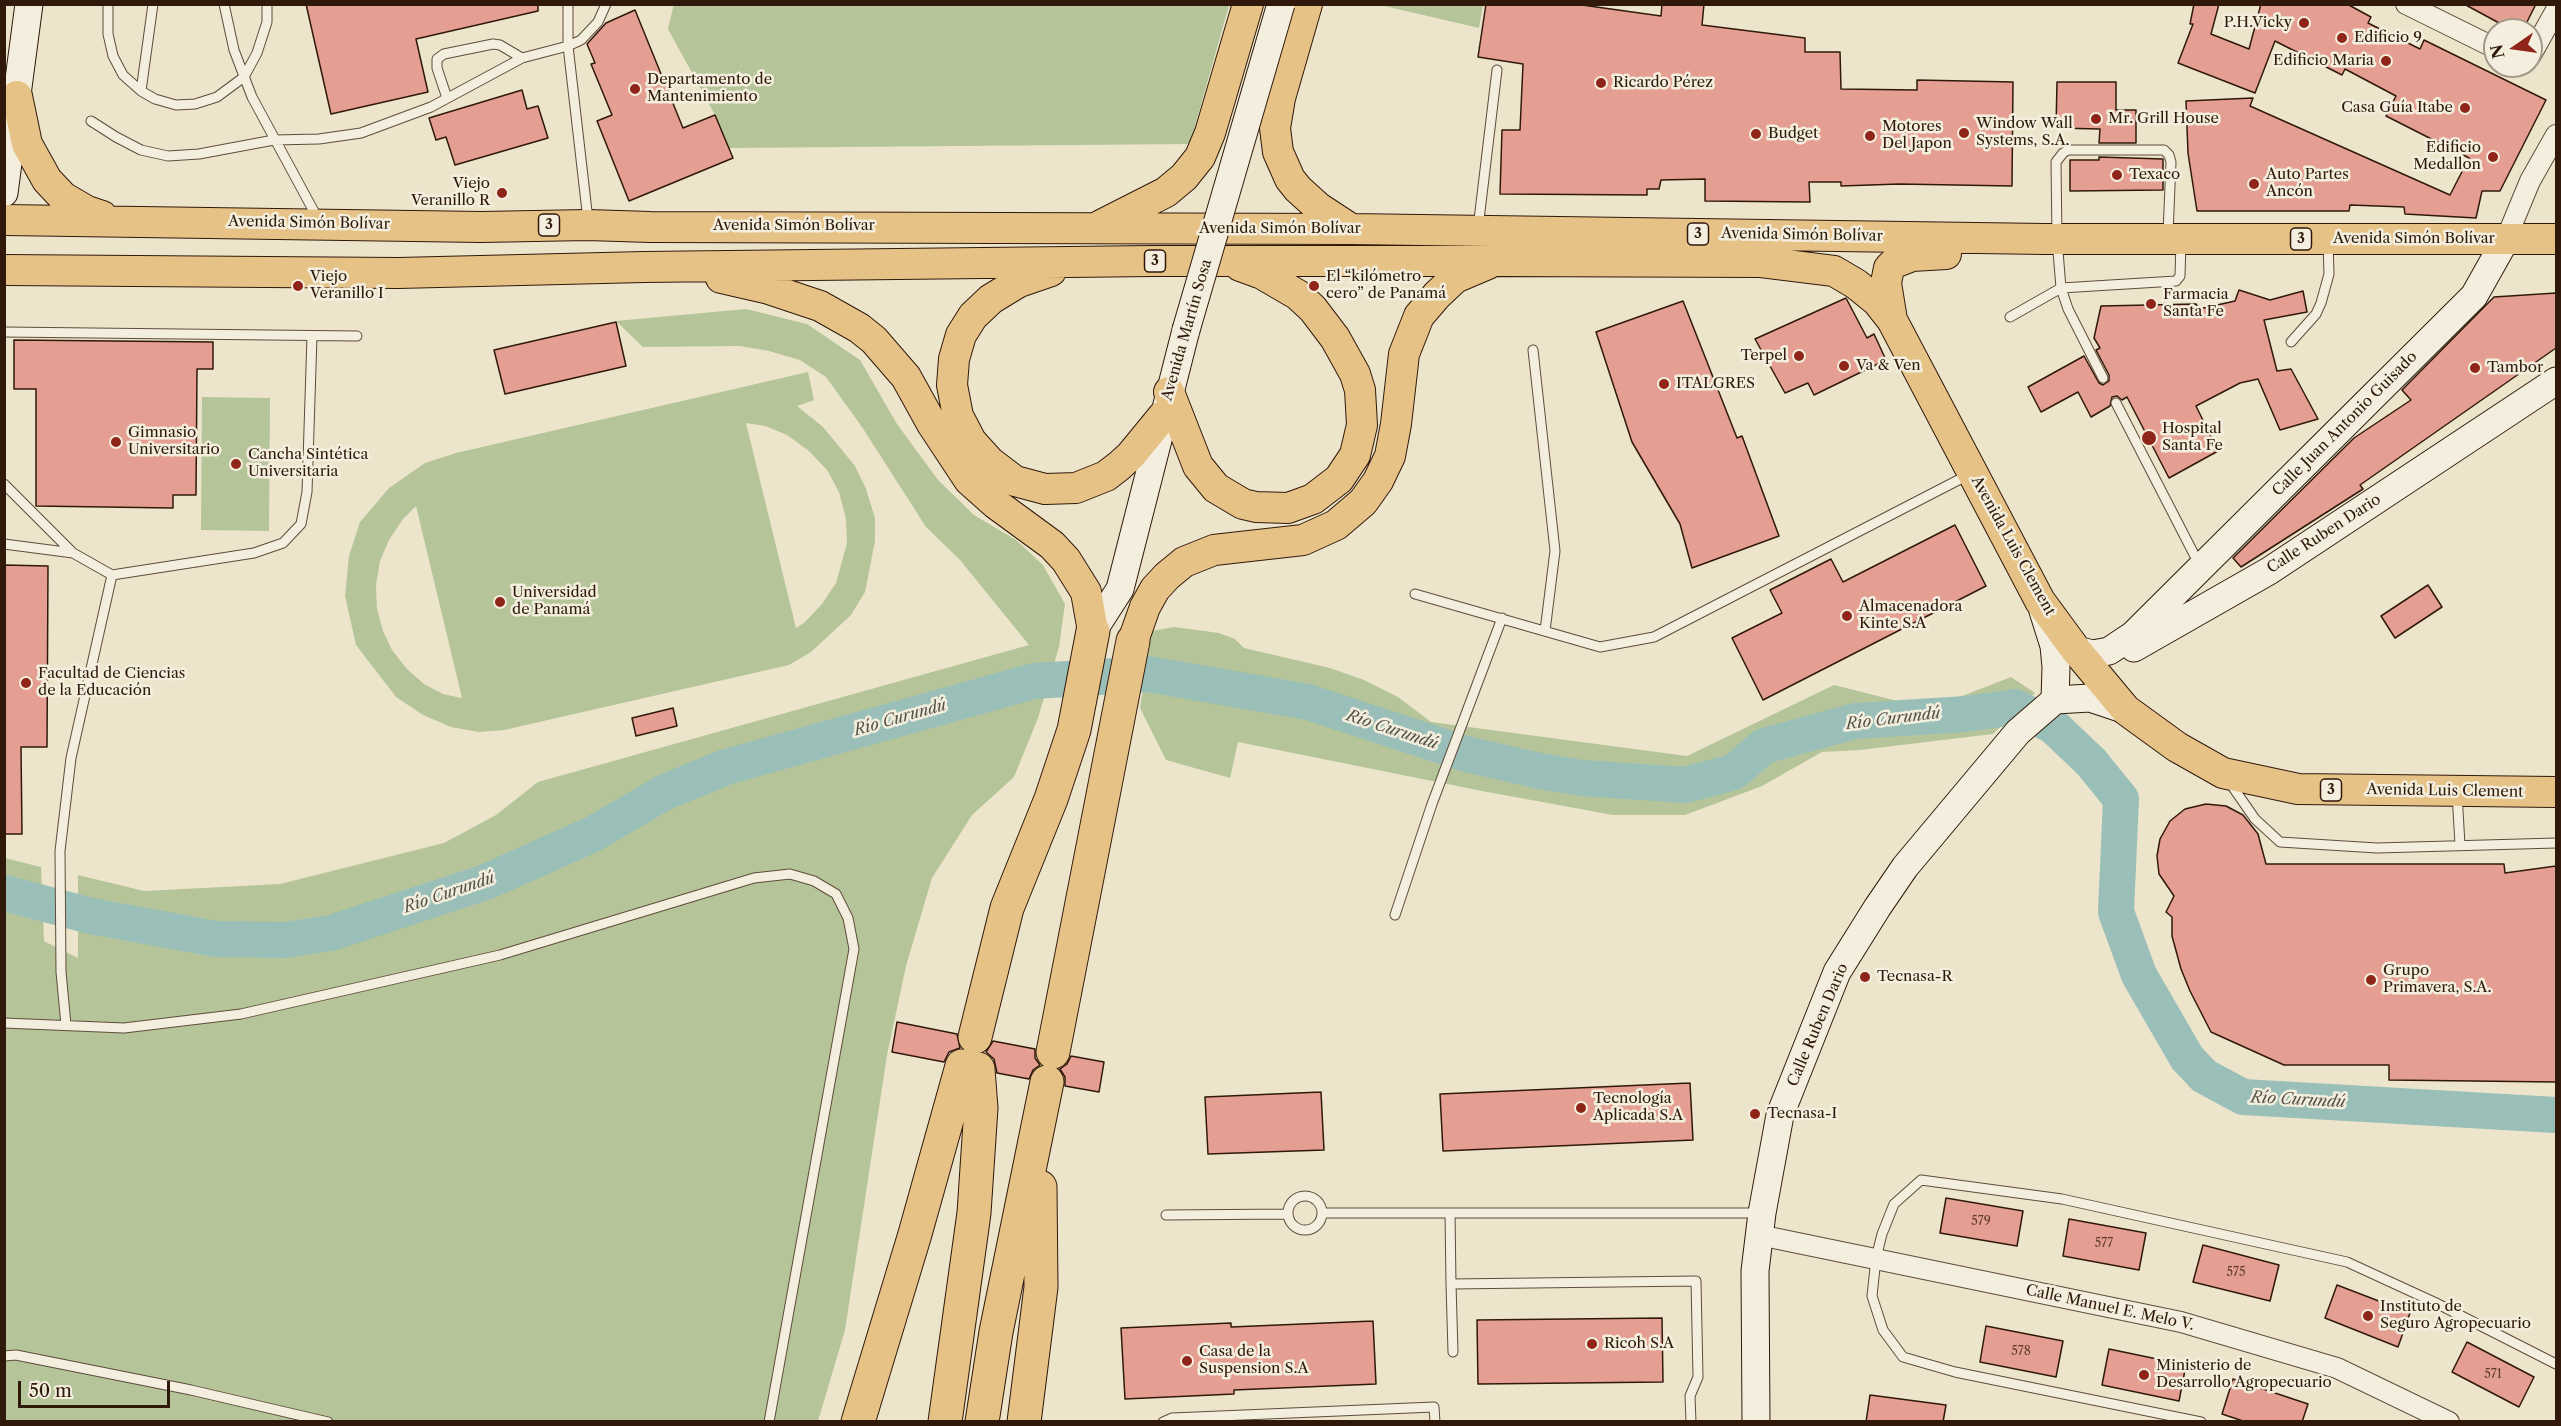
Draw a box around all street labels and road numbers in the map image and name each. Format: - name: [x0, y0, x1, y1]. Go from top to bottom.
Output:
- street label: Avenida Simón Bolívar: [228, 213, 390, 233]
- road number: 3: [538, 214, 560, 236]
- street label: Avenida Simón Bolívar: [713, 217, 875, 235]
- street label: Avenida Simón Bolívar: [1199, 220, 1361, 238]
- road number: 3: [1688, 223, 1708, 245]
- street label: Avenida Simón Bolívar: [1721, 225, 1883, 245]
- road number: 3: [2290, 228, 2312, 250]
- street label: Avenida Simón Bolívar: [2333, 230, 2495, 248]
- road number: 3: [1144, 250, 1166, 272]
- street label: Avenida Martín Sosa: [1158, 257, 1216, 403]
- street label: Calle Juan Antonio Guisado: [2269, 348, 2421, 500]
- street label: Avenida Luis Clement: [1967, 473, 2059, 619]
- street label: Calle Ruben Dario: [2264, 491, 2384, 577]
- road number: 3: [2320, 779, 2342, 801]
- street label: Avenida Luis Clement: [2366, 781, 2524, 801]
- street label: Calle Ruben Dario: [1784, 961, 1852, 1089]
- street label: Calle Manuel E. Melo V.: [2024, 1281, 2196, 1335]

